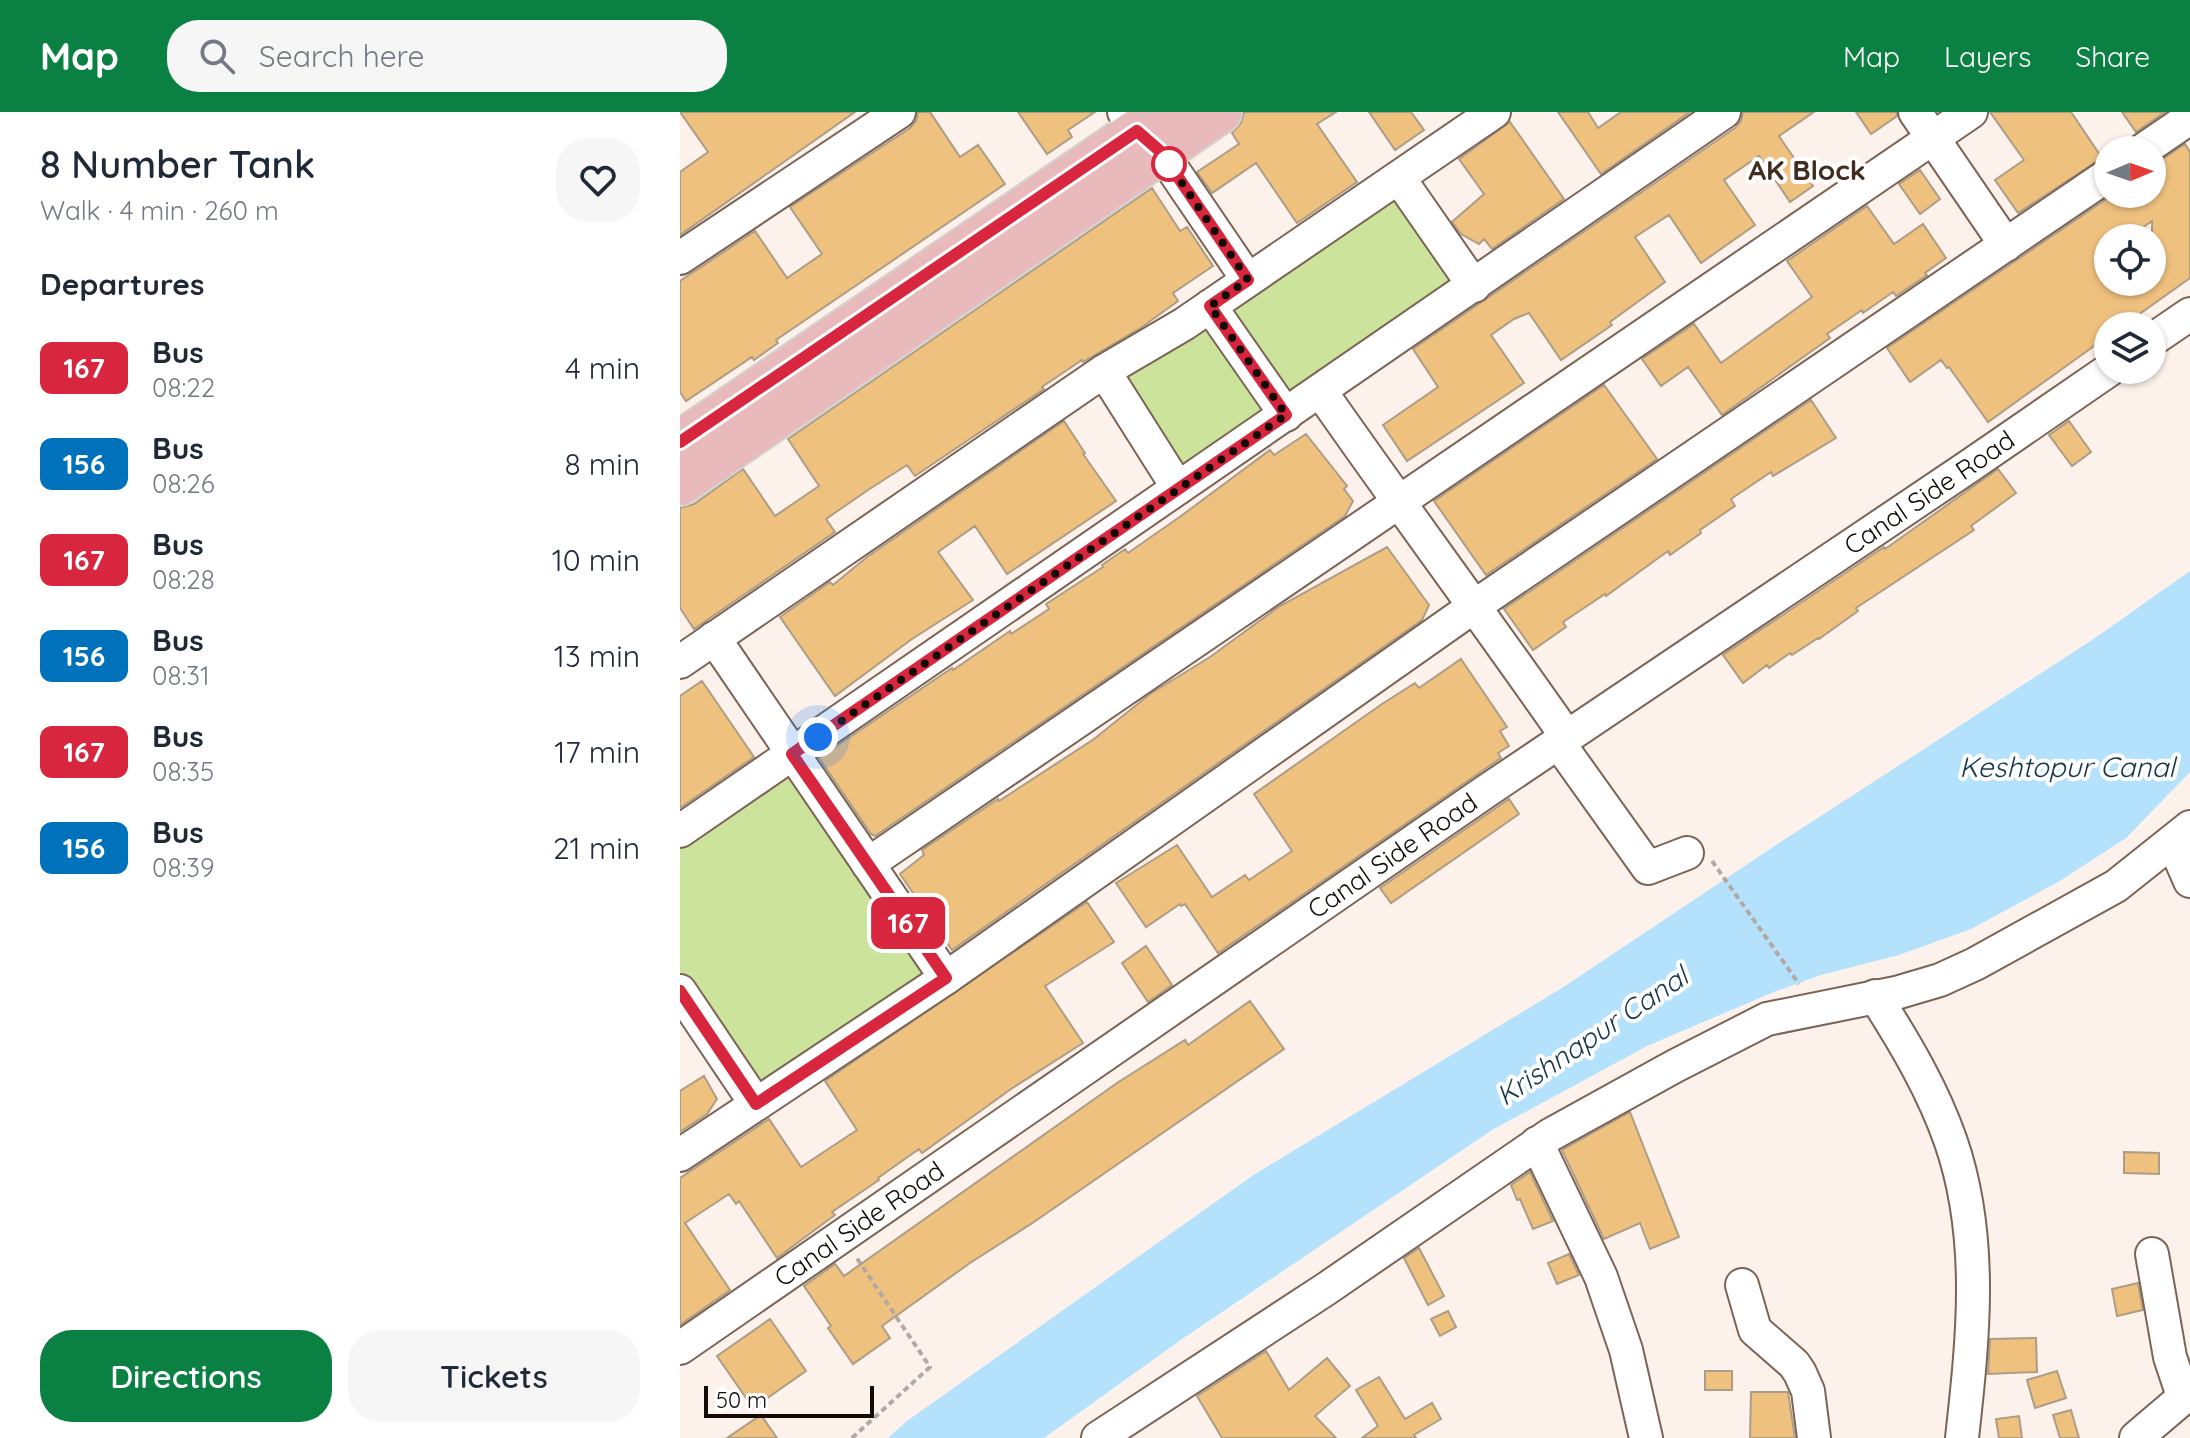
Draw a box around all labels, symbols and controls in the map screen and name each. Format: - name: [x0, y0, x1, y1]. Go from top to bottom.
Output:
- search box: [167, 20, 727, 92]
- text: Map: [40, 32, 119, 80]
- icon: search: [195, 34, 239, 78]
- text: Search here: [259, 37, 424, 75]
- text: Map: [1843, 39, 1900, 74]
- text: Layers: [1944, 39, 2031, 74]
- text: Share: [2075, 39, 2150, 74]
- north arrow: [2094, 136, 2166, 208]
- map controls: [2094, 136, 2166, 384]
- button: heart: [556, 138, 640, 222]
- text: 8 Number Tank: [40, 140, 315, 188]
- unlabelled marker: [1152, 147, 1186, 181]
- district label: AK Block: [1748, 152, 1866, 187]
- text: Walk · 4 min · 260 m: [40, 194, 279, 227]
- button: locate: [2094, 224, 2166, 296]
- text: Departures: [40, 265, 205, 303]
- button: layers: [2094, 312, 2166, 384]
- text: Bus: [152, 333, 204, 371]
- text: 4 min: [565, 349, 640, 387]
- text: 167: [63, 350, 105, 385]
- text: 08:22: [152, 371, 215, 404]
- street label: Canal Side Road: [1837, 423, 2021, 562]
- text: Bus: [152, 429, 204, 467]
- text: 8 min: [564, 445, 640, 483]
- text: 156: [63, 446, 105, 481]
- text: 08:26: [152, 467, 215, 500]
- text: Bus: [152, 525, 204, 563]
- text: 10 min: [552, 541, 640, 579]
- text: 167: [63, 542, 105, 577]
- text: 08:28: [152, 563, 215, 596]
- text: Bus: [152, 621, 204, 659]
- text: 13 min: [554, 637, 640, 675]
- text: 156: [63, 638, 105, 673]
- text: 08:31: [152, 659, 210, 692]
- text: Bus: [152, 717, 204, 755]
- your location: [798, 717, 838, 757]
- text: 17 min: [554, 733, 640, 771]
- text: 167: [63, 734, 105, 769]
- water label: Keshtopur Canal: [1959, 749, 2178, 784]
- text: 08:35: [152, 755, 214, 788]
- street label: Canal Side Road: [1301, 785, 1484, 926]
- text: Bus: [152, 813, 204, 851]
- text: 21 min: [553, 829, 640, 867]
- text: 156: [63, 830, 105, 865]
- text: 08:39: [152, 851, 215, 884]
- line badge: 167: [862, 897, 954, 949]
- text: 167: [887, 905, 929, 940]
- water label: Krishnapur Canal: [1489, 957, 1697, 1113]
- street label: Canal Side Road: [768, 1154, 950, 1294]
- button: Directions: [40, 1330, 332, 1422]
- button: Tickets: [348, 1330, 640, 1422]
- scale bar: [704, 1382, 874, 1418]
- text: 50 m: [716, 1386, 767, 1414]

